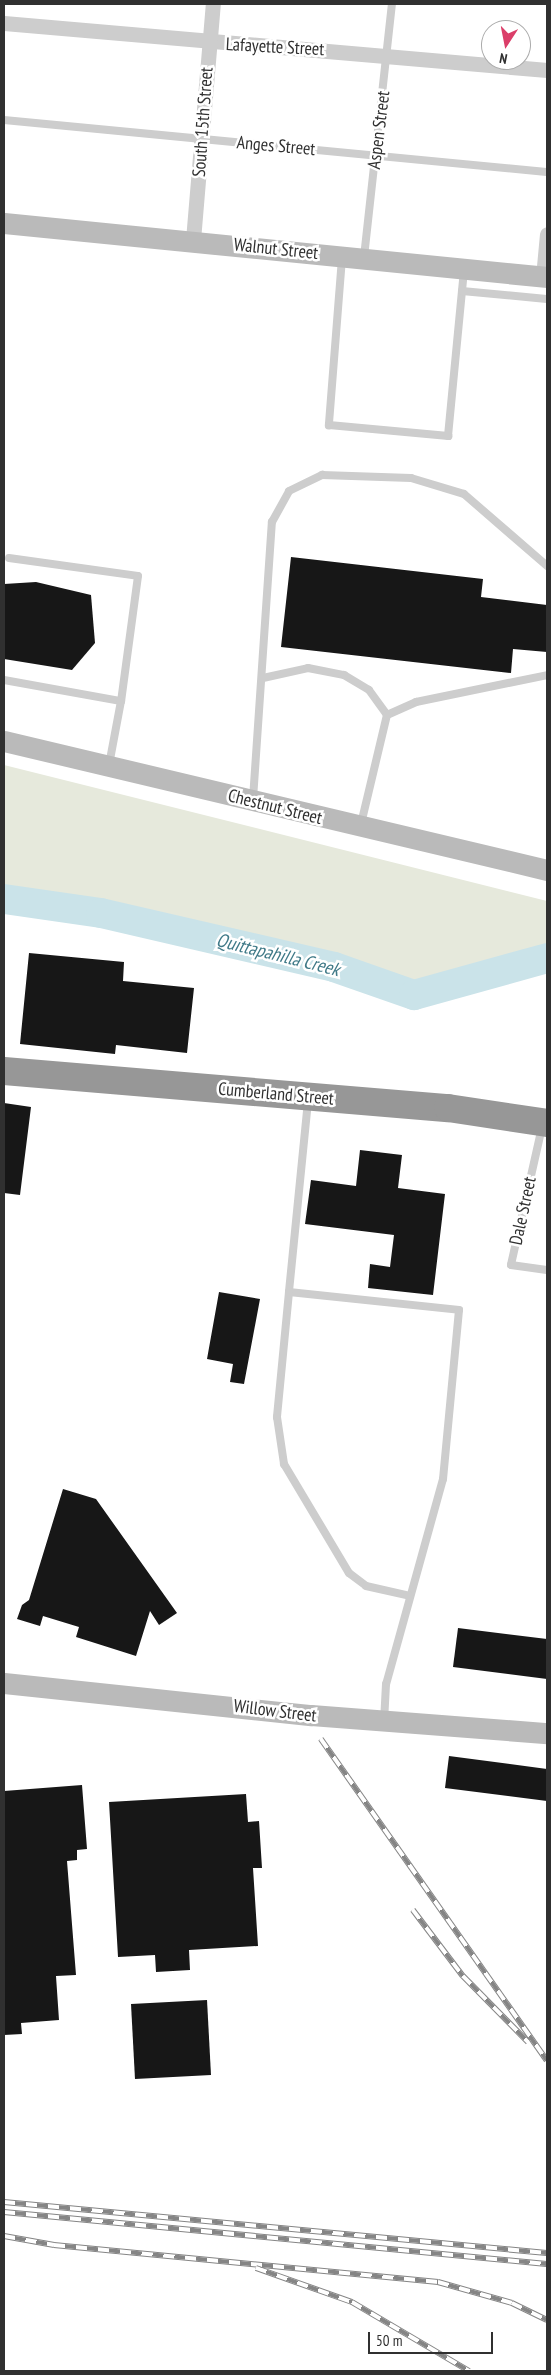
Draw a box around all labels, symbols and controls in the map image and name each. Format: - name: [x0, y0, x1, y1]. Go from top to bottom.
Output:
- north arrow: [481, 20, 531, 70]
- street label: Lafayette Street: [225, 34, 325, 60]
- text: N: [498, 49, 509, 68]
- street label: South 15th Street: [188, 66, 218, 178]
- street label: Aspen Street: [363, 90, 395, 170]
- street label: Anges Street: [236, 132, 316, 160]
- street label: Walnut Street: [233, 234, 319, 264]
- street label: Chestnut Street: [226, 785, 324, 829]
- water label: Quittapahilla Creek: [214, 929, 342, 981]
- street label: Cumberland Street: [217, 1078, 335, 1110]
- street label: Dale Street: [505, 1175, 541, 1247]
- street label: Willow Street: [232, 1695, 318, 1727]
- scale bar: [371, 2322, 496, 2354]
- text: 50 m: [376, 2331, 402, 2350]

